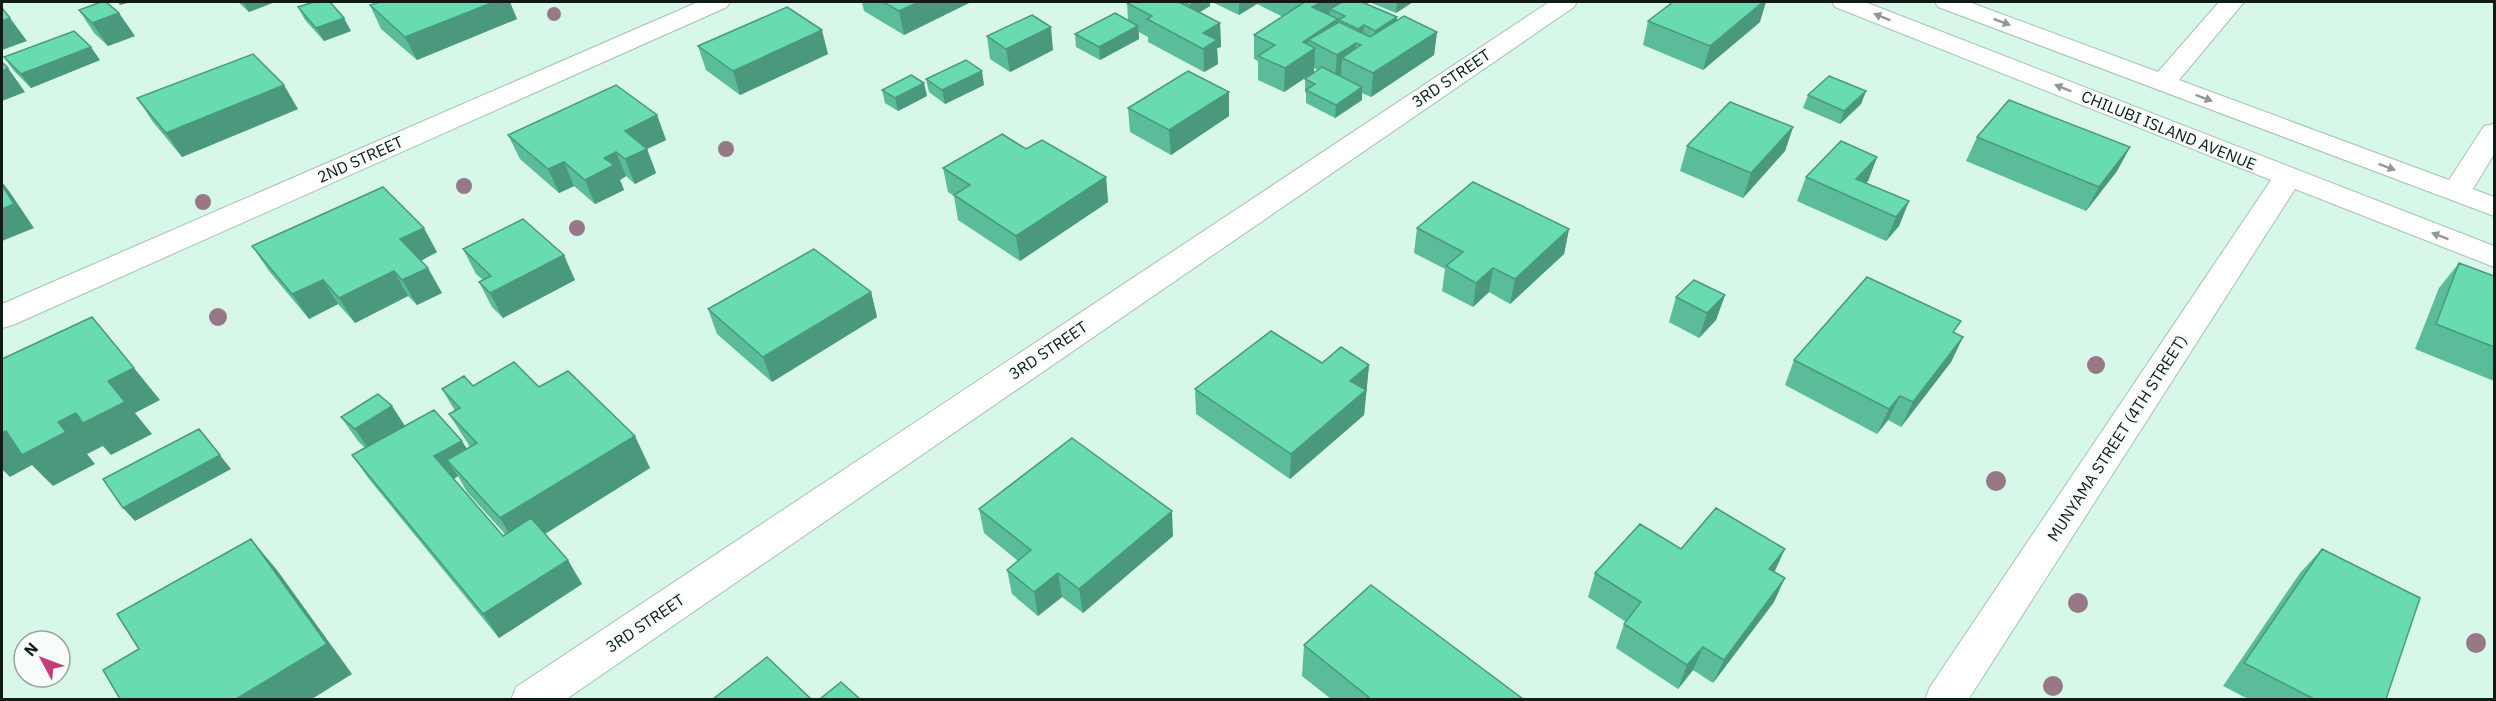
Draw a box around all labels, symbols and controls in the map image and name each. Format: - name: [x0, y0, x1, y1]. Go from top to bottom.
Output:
- one-way arrow: [1872, 11, 1890, 21]
- one-way arrow: [1993, 18, 2011, 27]
- street label: 3RD STREET: [1408, 44, 1494, 112]
- one-way arrow: [2054, 83, 2072, 92]
- street label: CHILUBI ISLAND AVENUE: [2079, 86, 2259, 174]
- one-way arrow: [2196, 93, 2214, 103]
- street label: 2ND STREET: [314, 131, 406, 187]
- one-way arrow: [2378, 162, 2396, 172]
- one-way arrow: [2431, 231, 2449, 240]
- street label: 3RD STREET: [1005, 316, 1091, 384]
- street label: MUNYAMA STREET (4TH STREET): [2043, 331, 2191, 545]
- street label: 3RD STREET: [602, 589, 688, 657]
- north arrow: [12, 629, 72, 689]
- text: N: [19, 638, 42, 660]

